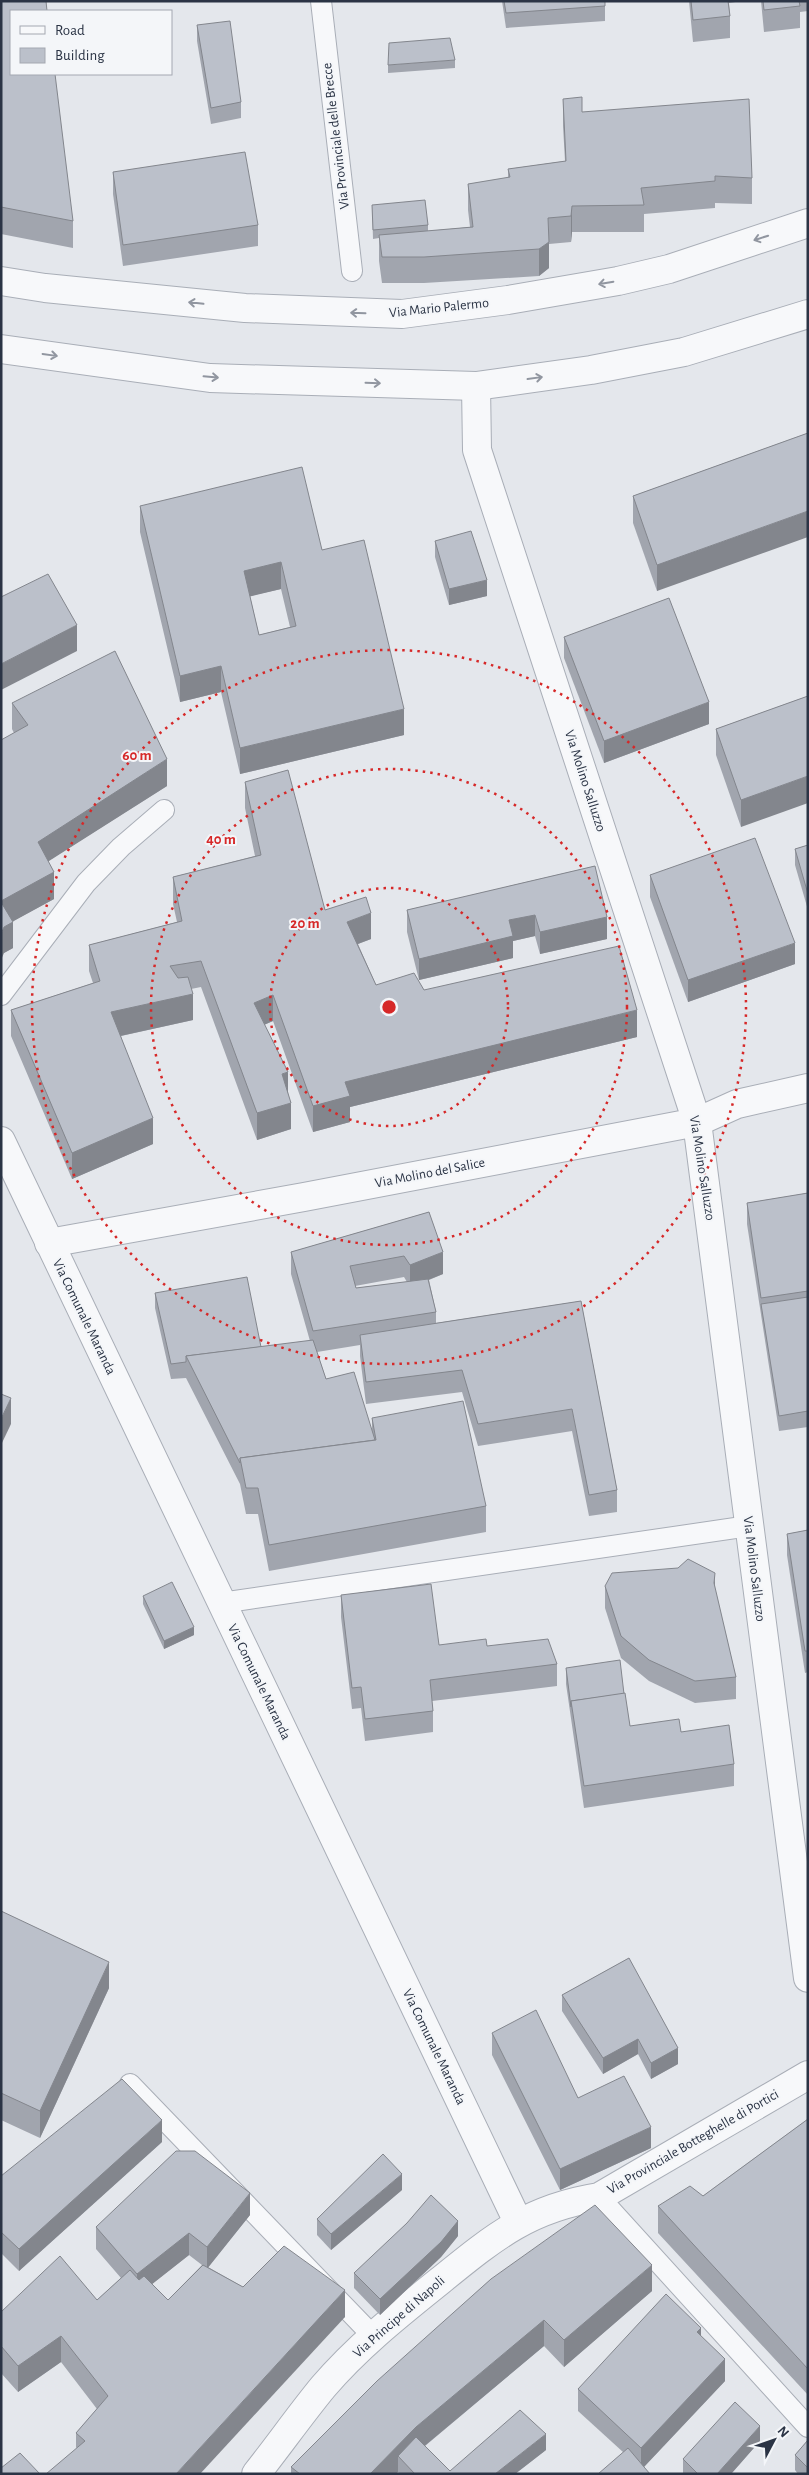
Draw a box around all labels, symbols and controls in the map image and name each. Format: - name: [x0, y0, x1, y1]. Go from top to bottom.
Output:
- legend: [10, 10, 172, 75]
- text: Road: [55, 23, 85, 38]
- text: Building: [55, 48, 105, 63]
- street label: Via Provinciale delle Brecce: [320, 62, 352, 210]
- one-way arrow: [754, 234, 770, 244]
- one-way arrow: [598, 279, 614, 289]
- street label: Via Mario Palermo: [388, 296, 490, 320]
- one-way arrow: [188, 298, 204, 308]
- one-way arrow: [350, 308, 366, 317]
- one-way arrow: [41, 351, 57, 361]
- one-way arrow: [526, 372, 542, 382]
- one-way arrow: [202, 373, 218, 382]
- one-way arrow: [364, 378, 381, 388]
- street label: Via Molino Salluzzo: [562, 728, 608, 834]
- text: 60 m: [122, 748, 152, 763]
- text: 40 m: [206, 832, 236, 847]
- text: 20 m: [290, 916, 320, 931]
- centre of rings: [380, 998, 398, 1016]
- street label: Via Molino Salluzzo: [687, 1115, 717, 1222]
- street label: Via Molino del Salice: [374, 1155, 486, 1191]
- street label: Via Comunale Maranda: [50, 1257, 118, 1378]
- street label: Via Molino Salluzzo: [741, 1516, 767, 1623]
- street label: Via Comunale Maranda: [225, 1622, 293, 1743]
- street label: Via Comunale Maranda: [400, 1987, 468, 2108]
- street label: Via Provinciale Botteghelle di Portici: [605, 2087, 781, 2197]
- street label: Via Principe di Napoli: [350, 2274, 448, 2360]
- north arrow: [749, 2415, 799, 2465]
- text: N: [775, 2424, 792, 2440]

